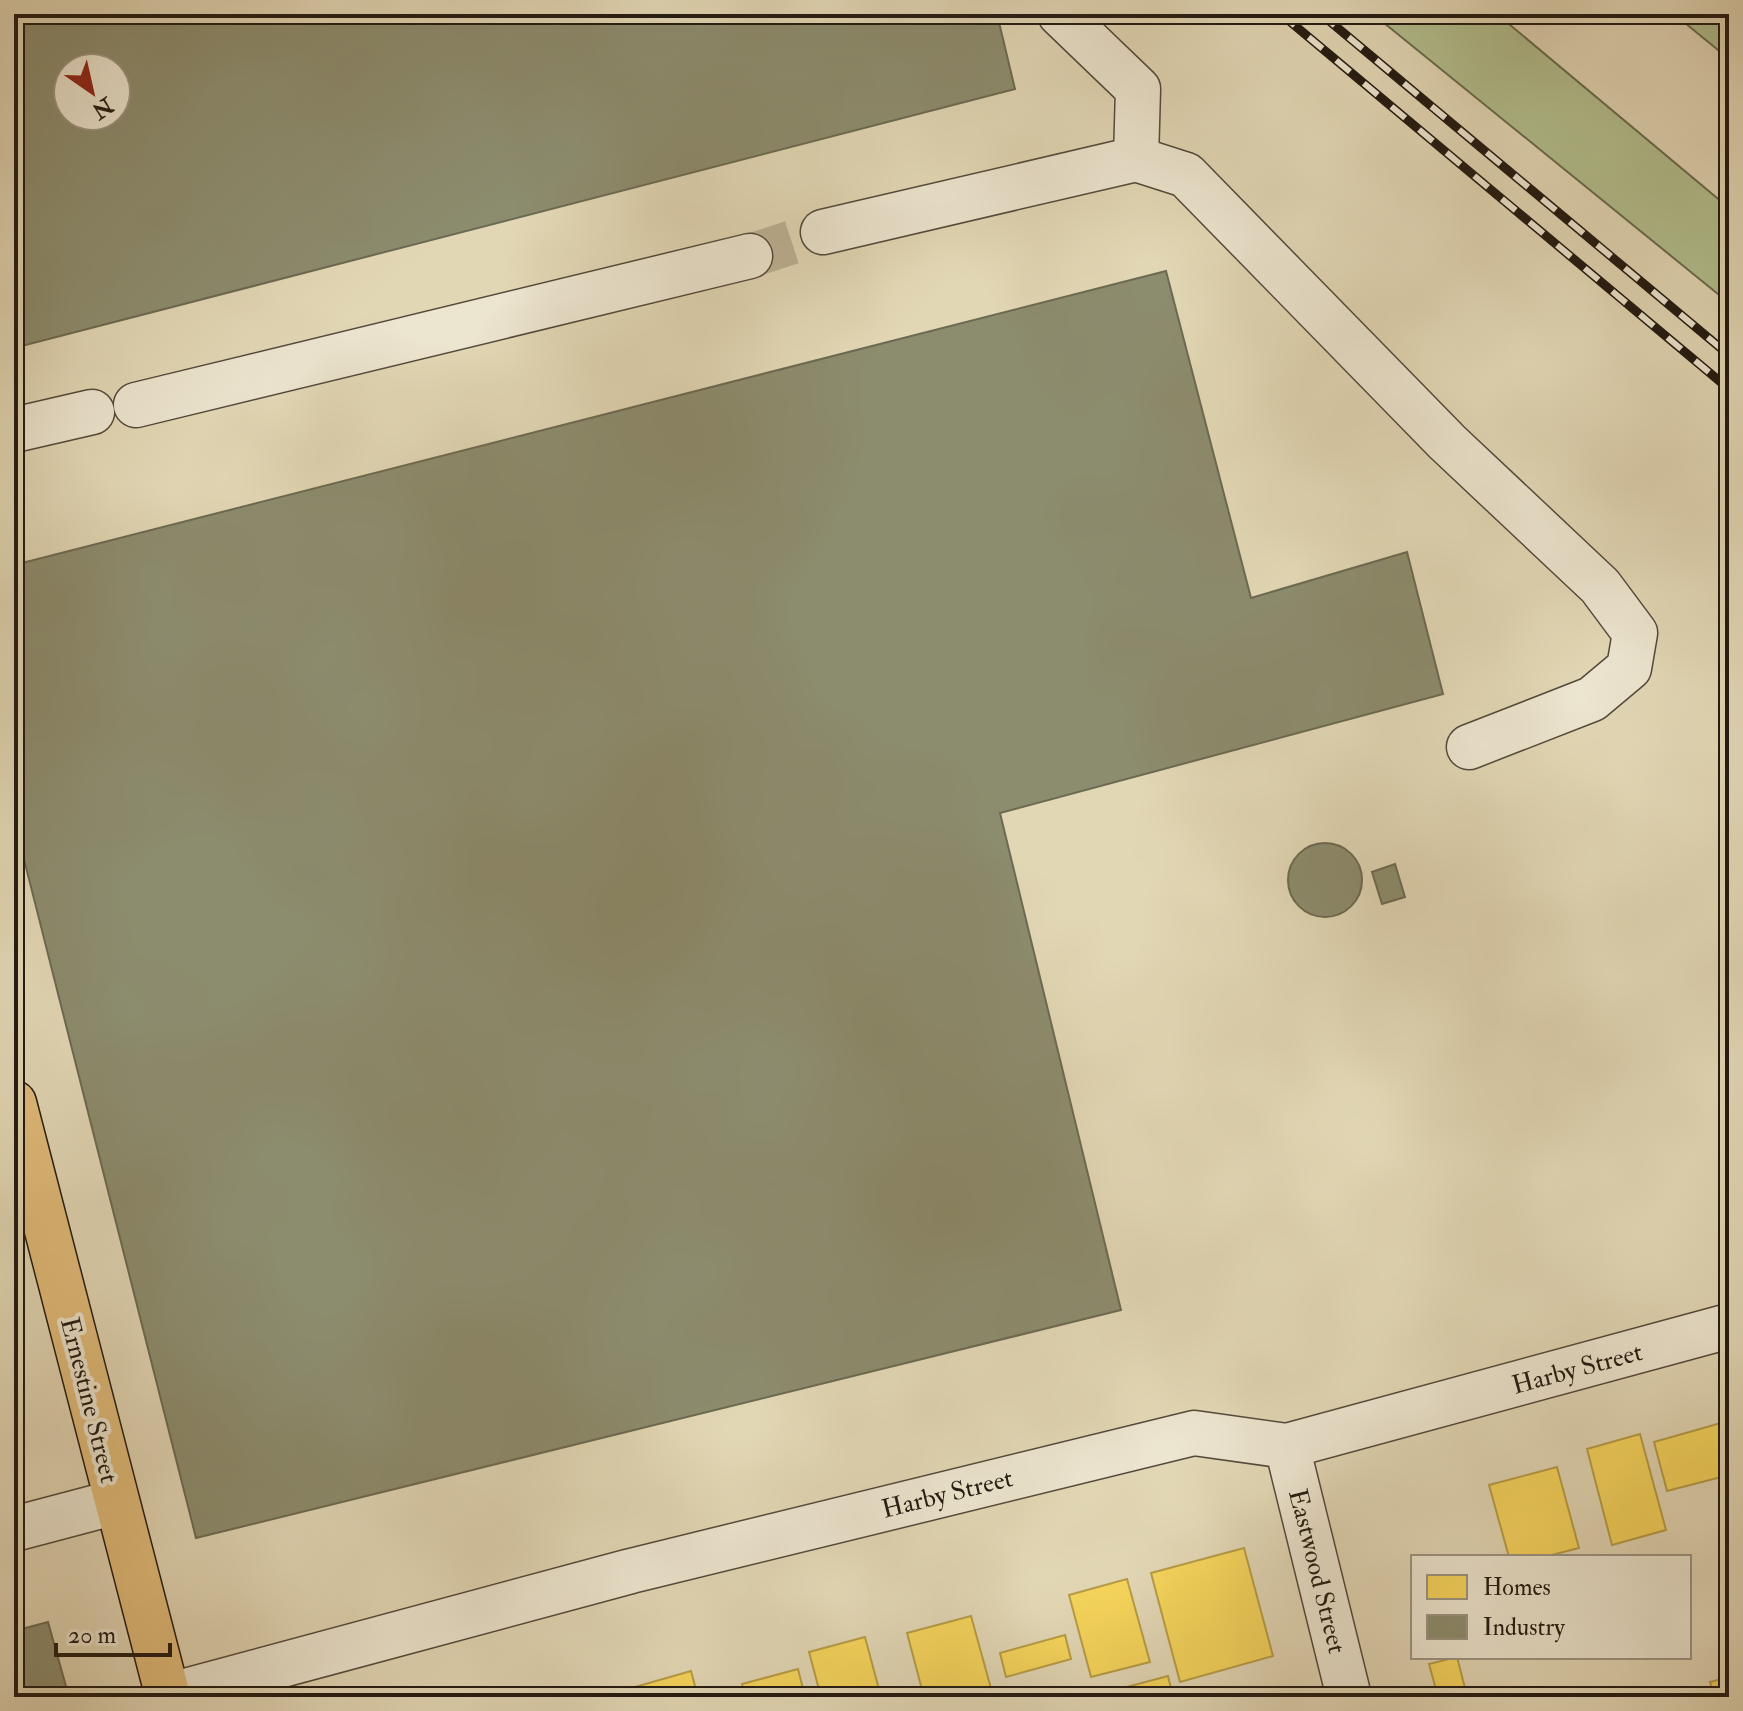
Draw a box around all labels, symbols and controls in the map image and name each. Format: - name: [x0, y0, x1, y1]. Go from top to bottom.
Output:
- north arrow: [52, 52, 132, 132]
- text: N: [86, 90, 119, 125]
- street label: Ernestine Street: [53, 1314, 125, 1486]
- street label: Harby Street: [1508, 1336, 1646, 1402]
- street label: Harby Street: [878, 1462, 1016, 1526]
- street label: Eastwood Street: [1281, 1486, 1353, 1657]
- legend: [1411, 1555, 1691, 1659]
- text: Homes: [1483, 1572, 1551, 1603]
- scale bar: [56, 1607, 170, 1657]
- text: Industry: [1483, 1612, 1565, 1643]
- text: 20 m: [68, 1620, 117, 1651]

